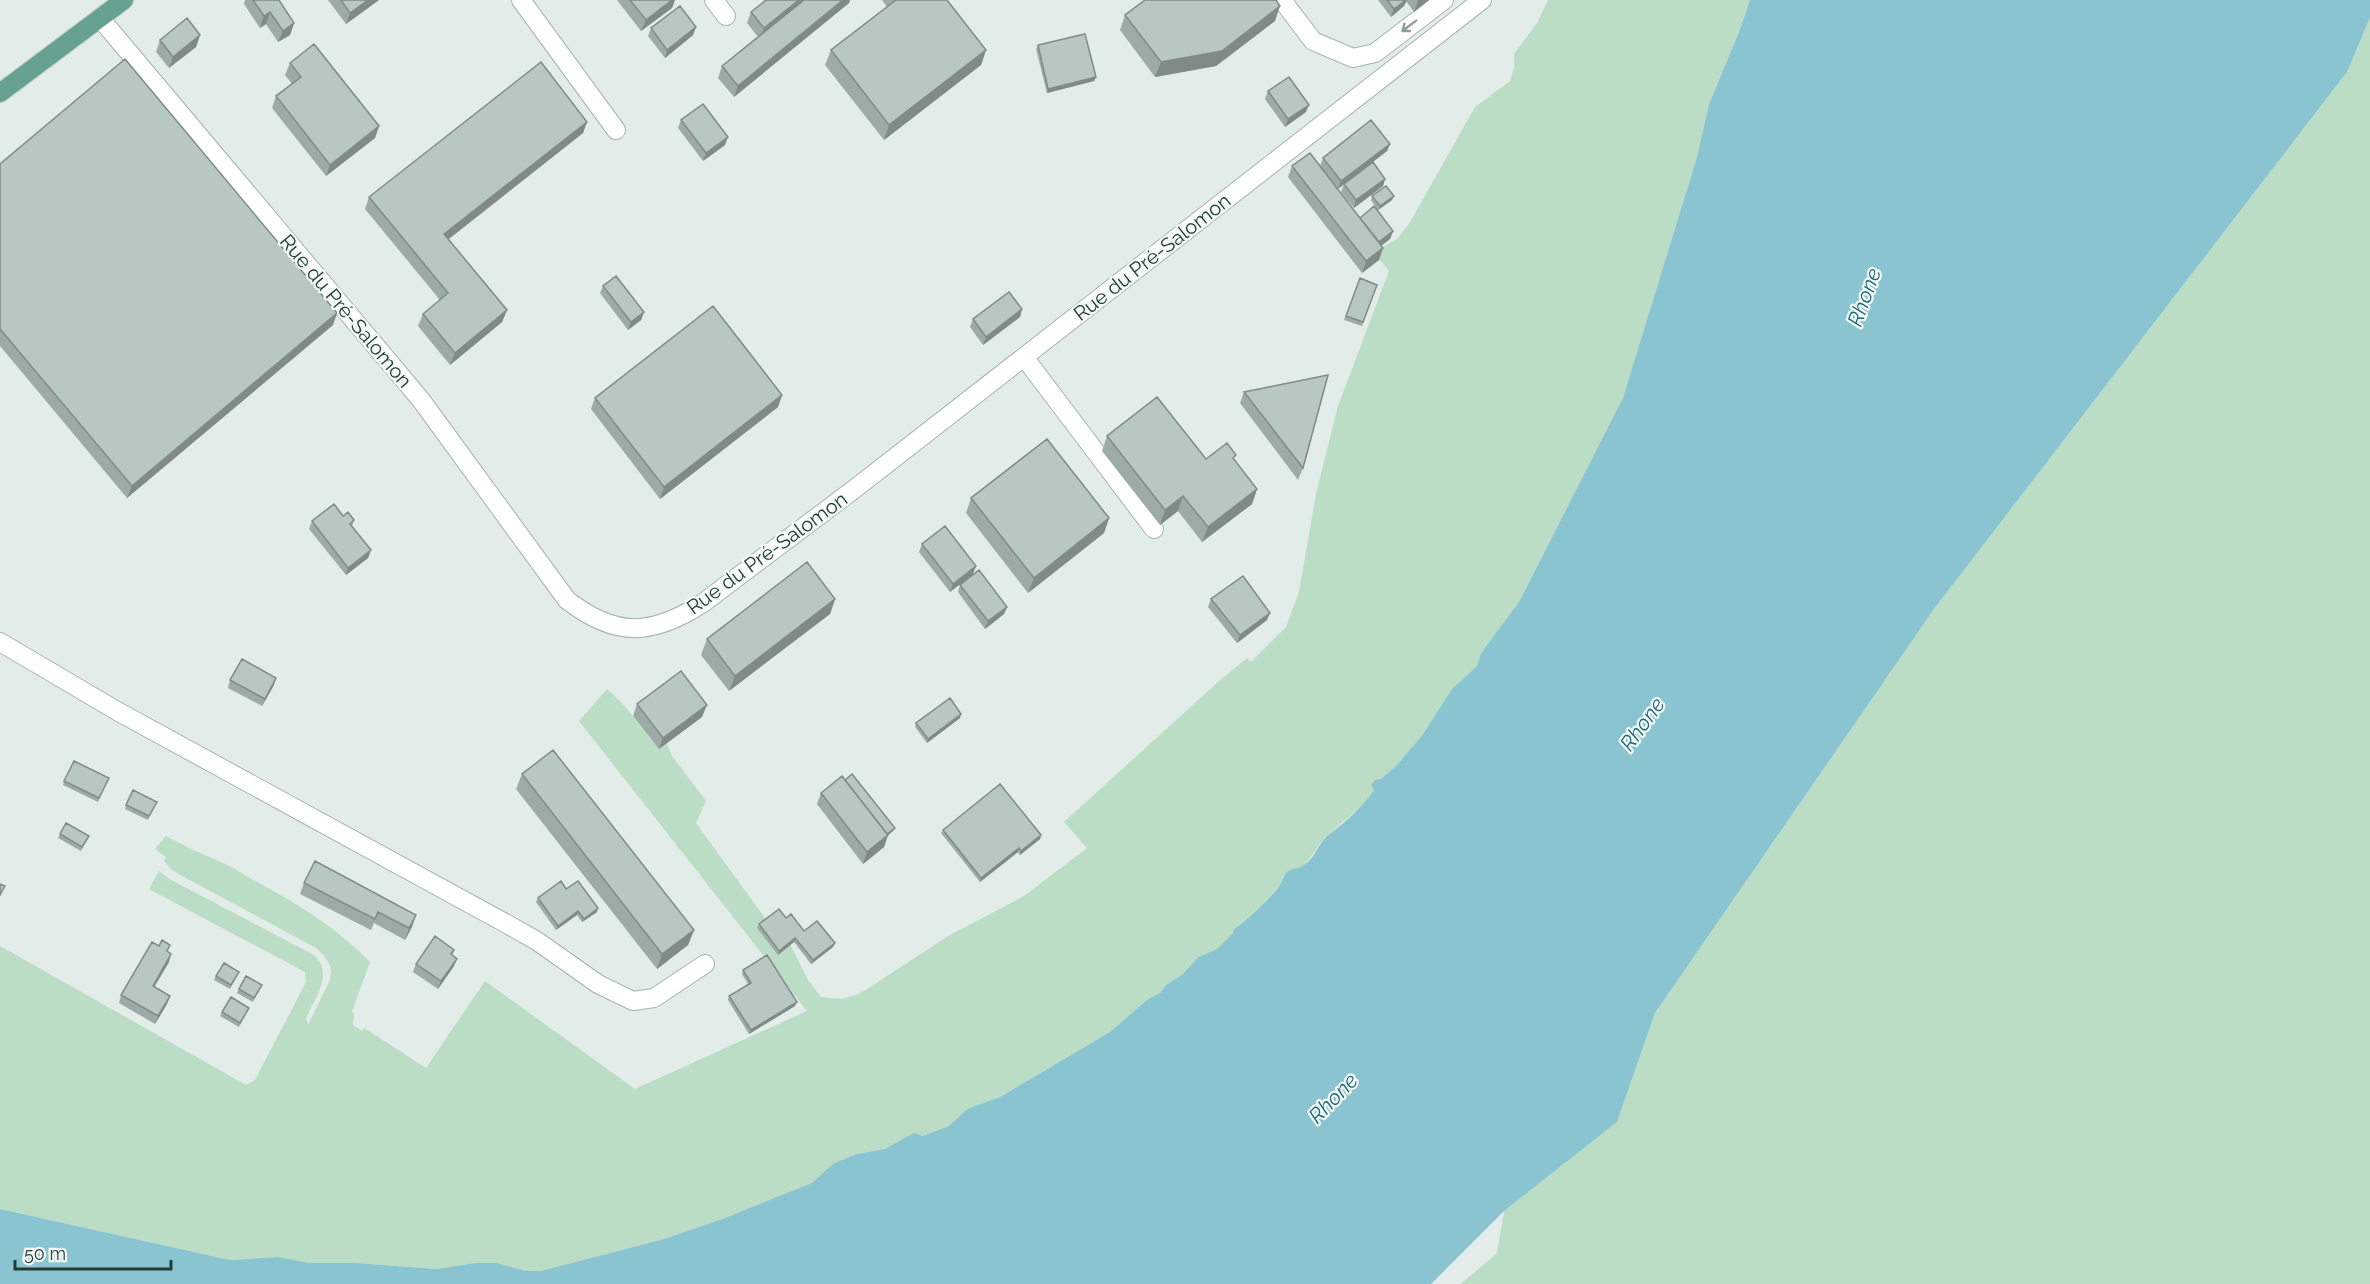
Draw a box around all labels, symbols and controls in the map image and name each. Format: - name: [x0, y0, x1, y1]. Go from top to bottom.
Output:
- one-way arrow: [1402, 20, 1418, 32]
- street label: Rue du Pré-Salomon: [1069, 188, 1235, 326]
- street label: Rue du Pré-Salomon: [275, 229, 417, 393]
- water label: Rhone: [1842, 265, 1886, 329]
- street label: Rue du Pré-Salomon: [682, 487, 852, 619]
- water label: Rhone: [1614, 692, 1670, 756]
- water label: Rhone: [1303, 1068, 1363, 1128]
- scale bar: [15, 1233, 171, 1271]
- text: 50 m: [24, 1243, 66, 1264]

